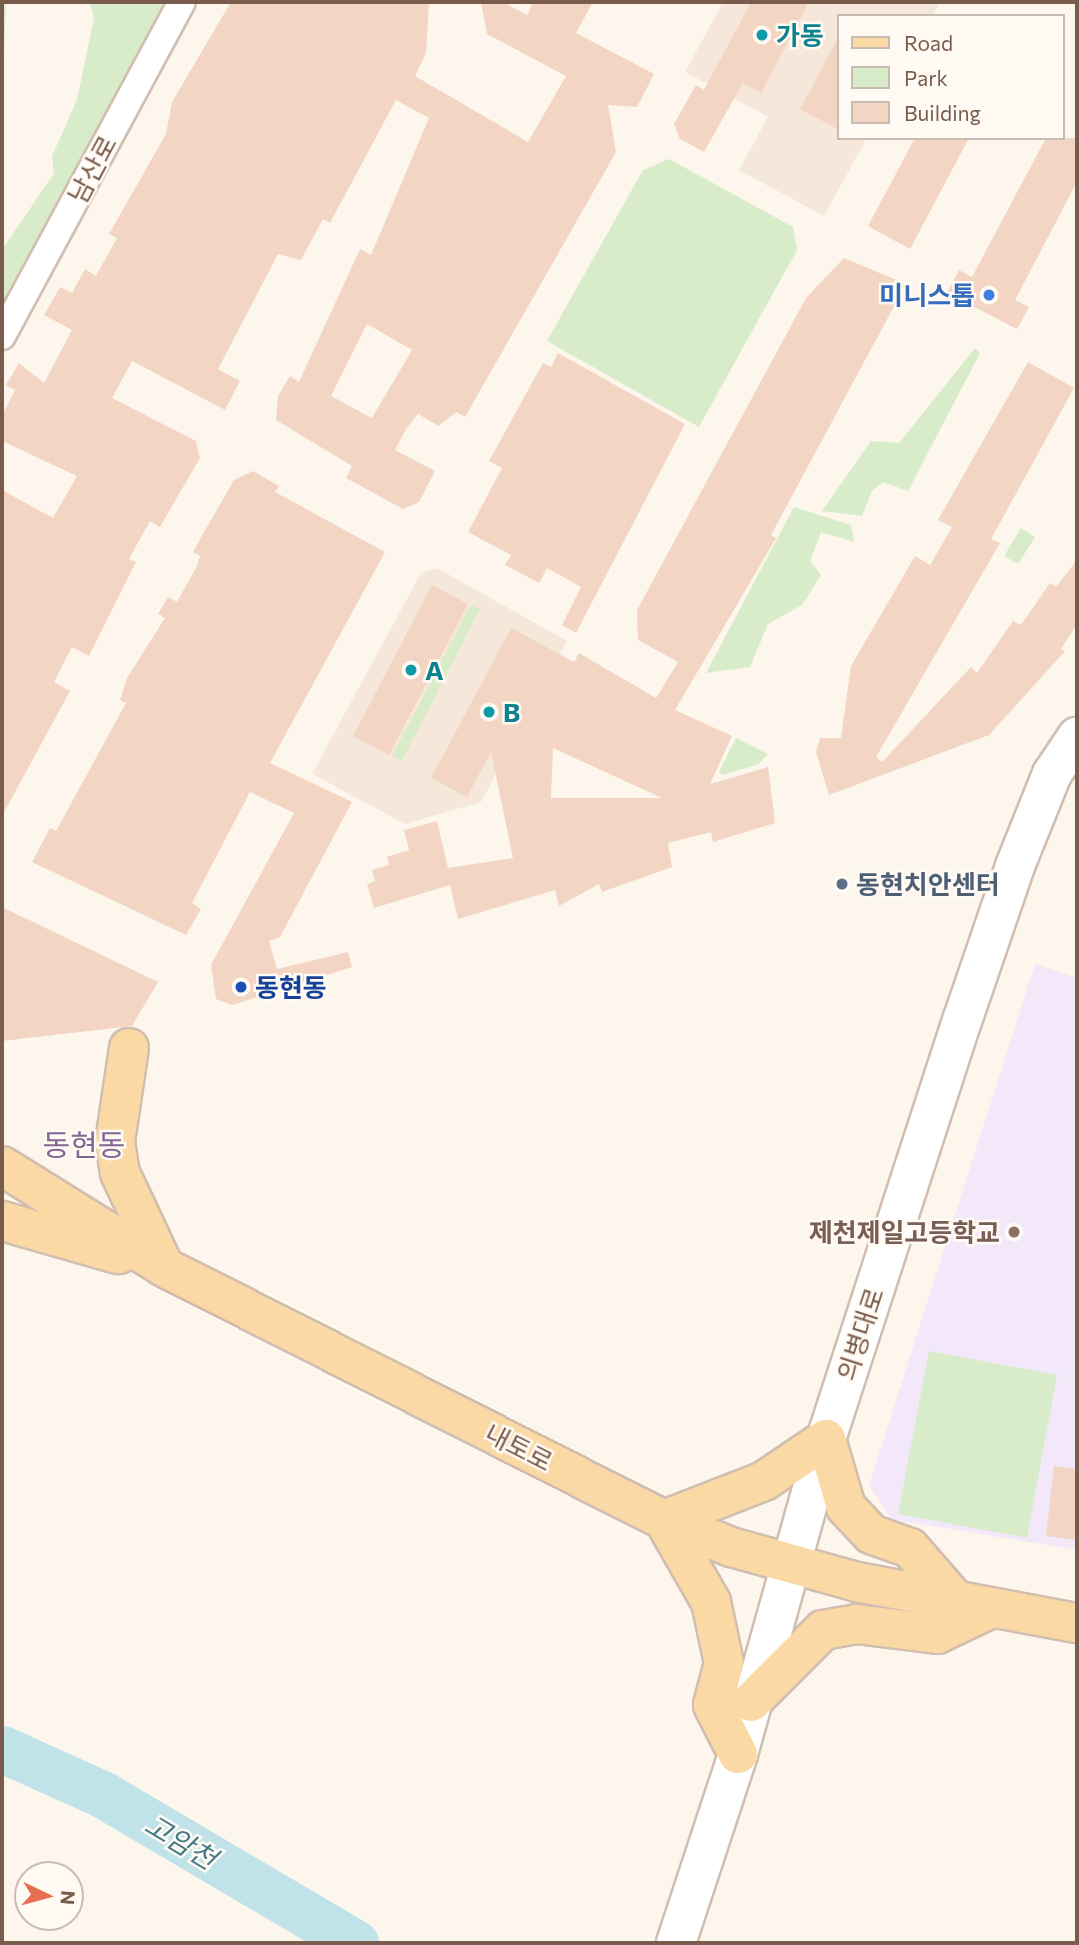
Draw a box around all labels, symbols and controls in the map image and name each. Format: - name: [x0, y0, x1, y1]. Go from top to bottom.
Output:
- legend: [838, 14, 1065, 140]
- place label: 가동: [776, 19, 824, 51]
- marker: 가동: [754, 27, 770, 43]
- text: Road: [904, 30, 953, 55]
- text: Park: [904, 65, 948, 90]
- text: Building: [904, 100, 981, 125]
- street label: 남산로: [61, 130, 123, 208]
- place label: 미니스톱: [879, 279, 975, 311]
- marker: 미니스톱: [981, 287, 997, 303]
- place label: A: [425, 654, 444, 686]
- marker: A: [403, 662, 419, 678]
- place label: B: [503, 696, 520, 728]
- marker: B: [481, 704, 497, 720]
- place label: 동현치안센터: [856, 868, 1000, 900]
- marker: 동현치안센터: [834, 876, 850, 892]
- place label: 동현동: [255, 971, 327, 1003]
- marker: 동현동: [233, 979, 249, 995]
- district label: 동현동: [43, 1126, 125, 1162]
- place label: 제천제일고등학교: [809, 1216, 1000, 1248]
- marker: 제천제일고등학교: [1006, 1224, 1022, 1240]
- street label: 의병대로: [830, 1284, 890, 1384]
- street label: 내토로: [480, 1417, 558, 1477]
- water label: 고암천: [139, 1807, 223, 1875]
- north arrow: [14, 1861, 84, 1931]
- text: N: [56, 1890, 81, 1906]

